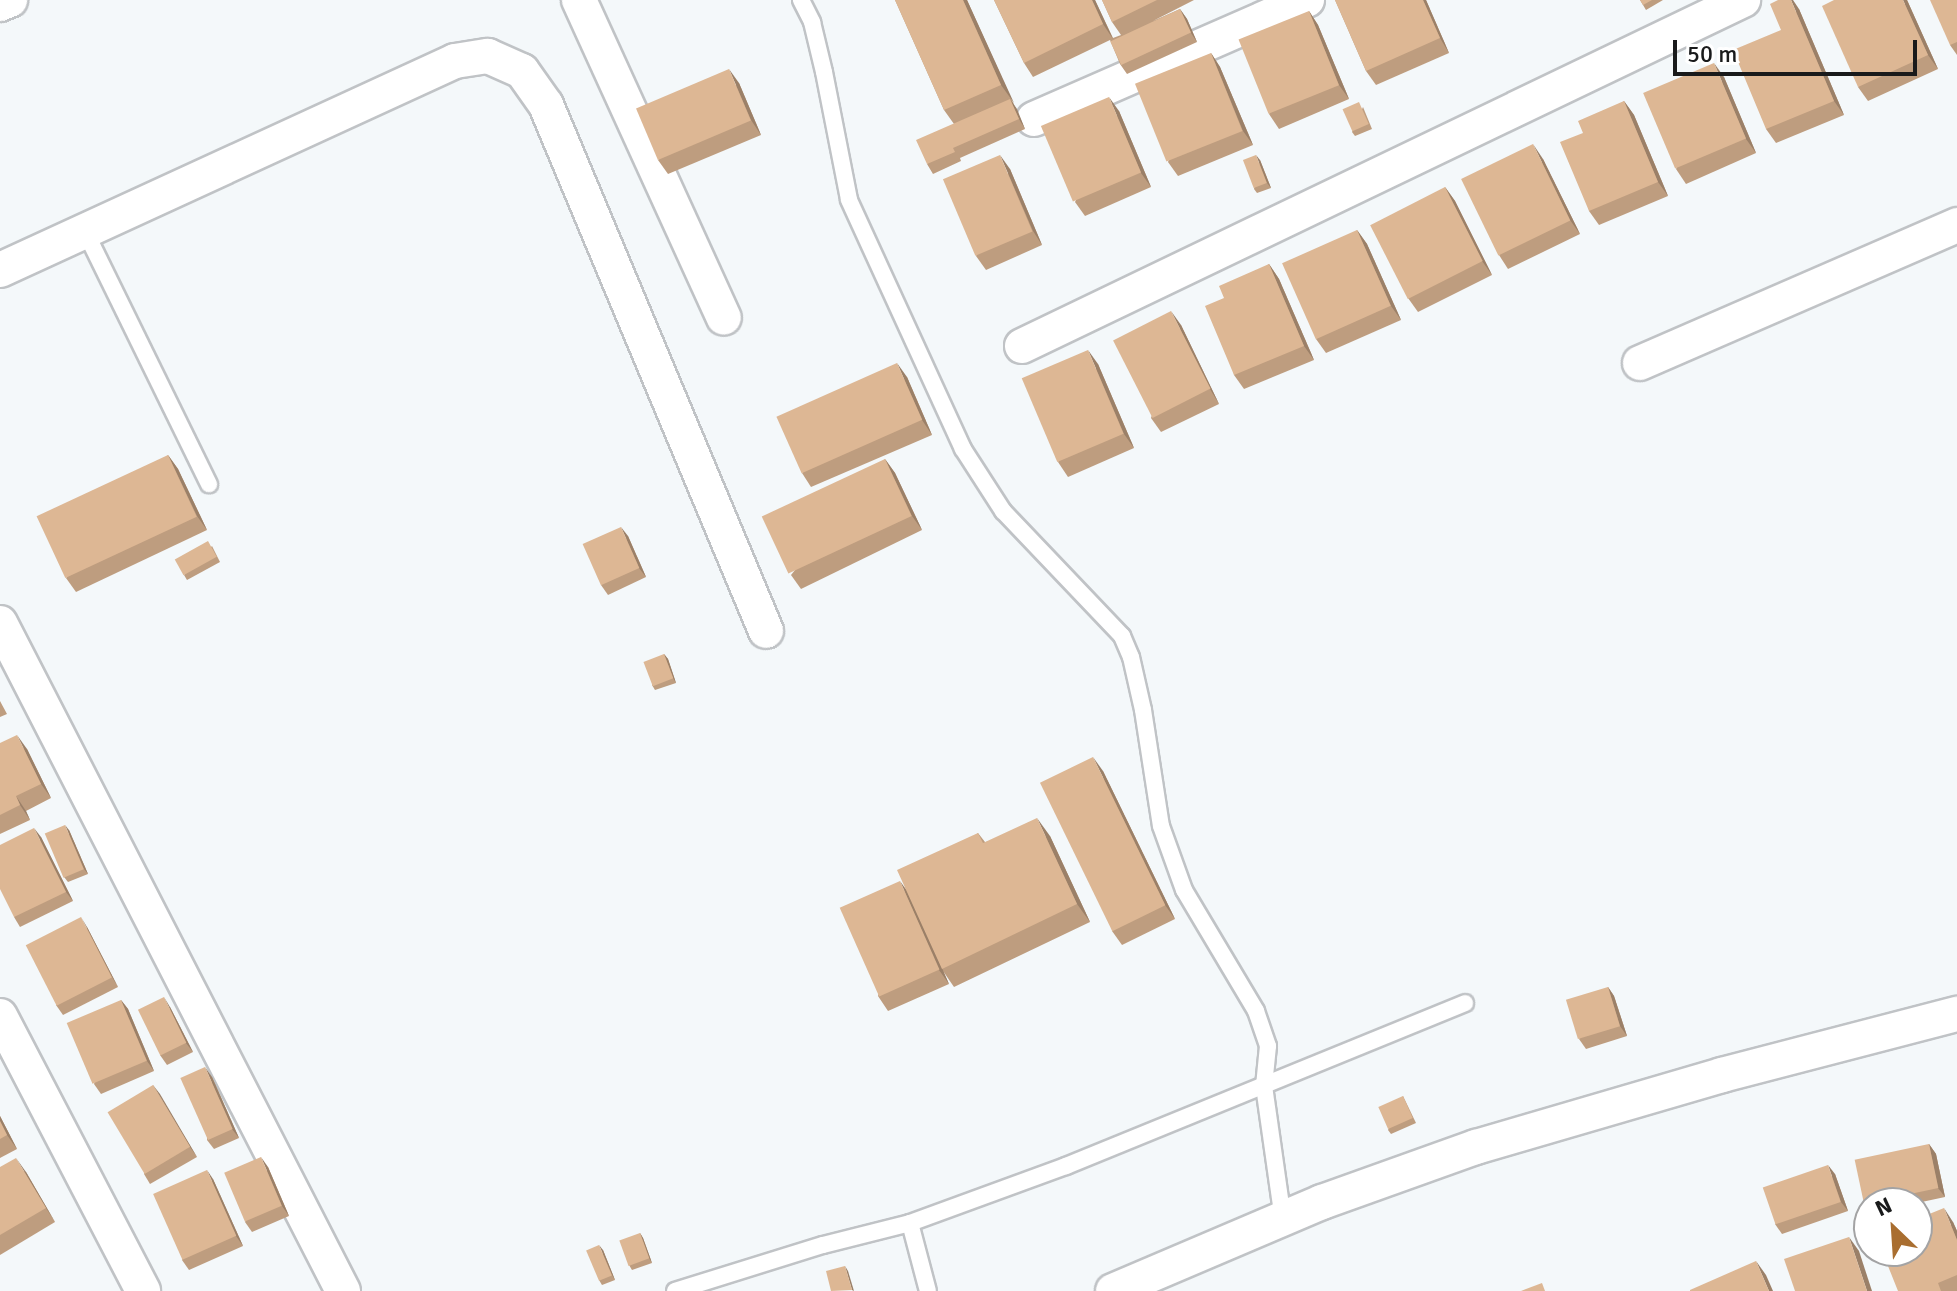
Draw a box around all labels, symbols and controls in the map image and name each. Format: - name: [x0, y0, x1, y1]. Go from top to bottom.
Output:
- scale bar: [1677, 24, 1921, 74]
- text: 50 m: [1687, 39, 1737, 69]
- north arrow: [1853, 1187, 1933, 1267]
- text: N: [1871, 1191, 1896, 1222]

